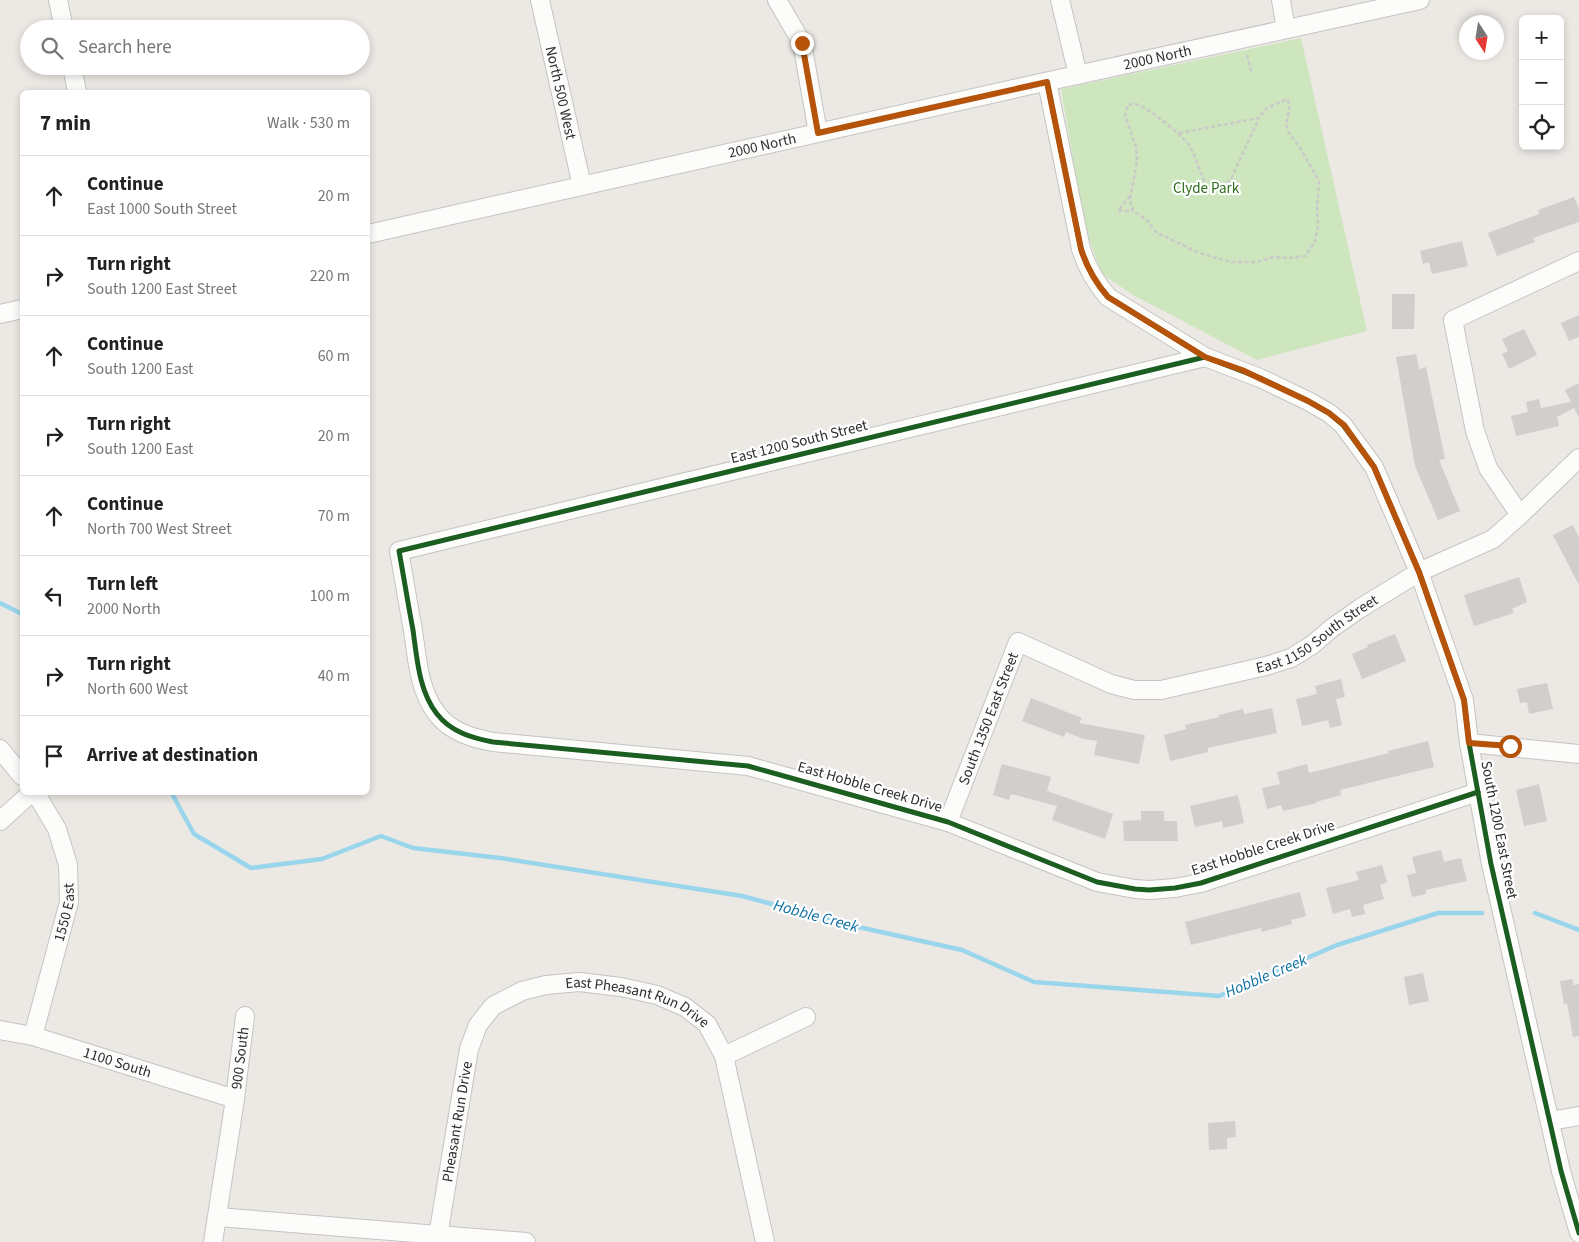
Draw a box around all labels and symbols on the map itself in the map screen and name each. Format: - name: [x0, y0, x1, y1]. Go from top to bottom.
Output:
- north arrow: [1459, 15, 1504, 60]
- route end: [791, 32, 814, 55]
- street label: 2000 North: [1121, 40, 1194, 75]
- street label: North 500 West: [540, 44, 582, 141]
- street label: 2000 North: [726, 128, 798, 163]
- park label: Clyde Park: [1173, 178, 1240, 199]
- street label: East 1200 South Street: [728, 415, 870, 469]
- street label: East 1150 South Street: [1254, 589, 1382, 678]
- street label: South 1350 East Street: [953, 649, 1024, 788]
- route start: [1499, 735, 1522, 758]
- street label: East Hobble Creek Drive: [795, 756, 945, 818]
- street label: South 1200 East Street: [1475, 759, 1523, 901]
- street label: East Hobble Creek Drive: [1189, 815, 1337, 881]
- street label: 1550 East: [48, 883, 79, 944]
- water label: Hobble Creek: [771, 894, 861, 938]
- water label: Hobble Creek: [1222, 949, 1311, 1003]
- street label: East Pheasant Run Drive: [564, 971, 714, 1033]
- street label: 900 South: [226, 1025, 254, 1091]
- street label: 1100 South: [81, 1042, 154, 1083]
- street label: Pheasant Run Drive: [437, 1060, 477, 1184]

